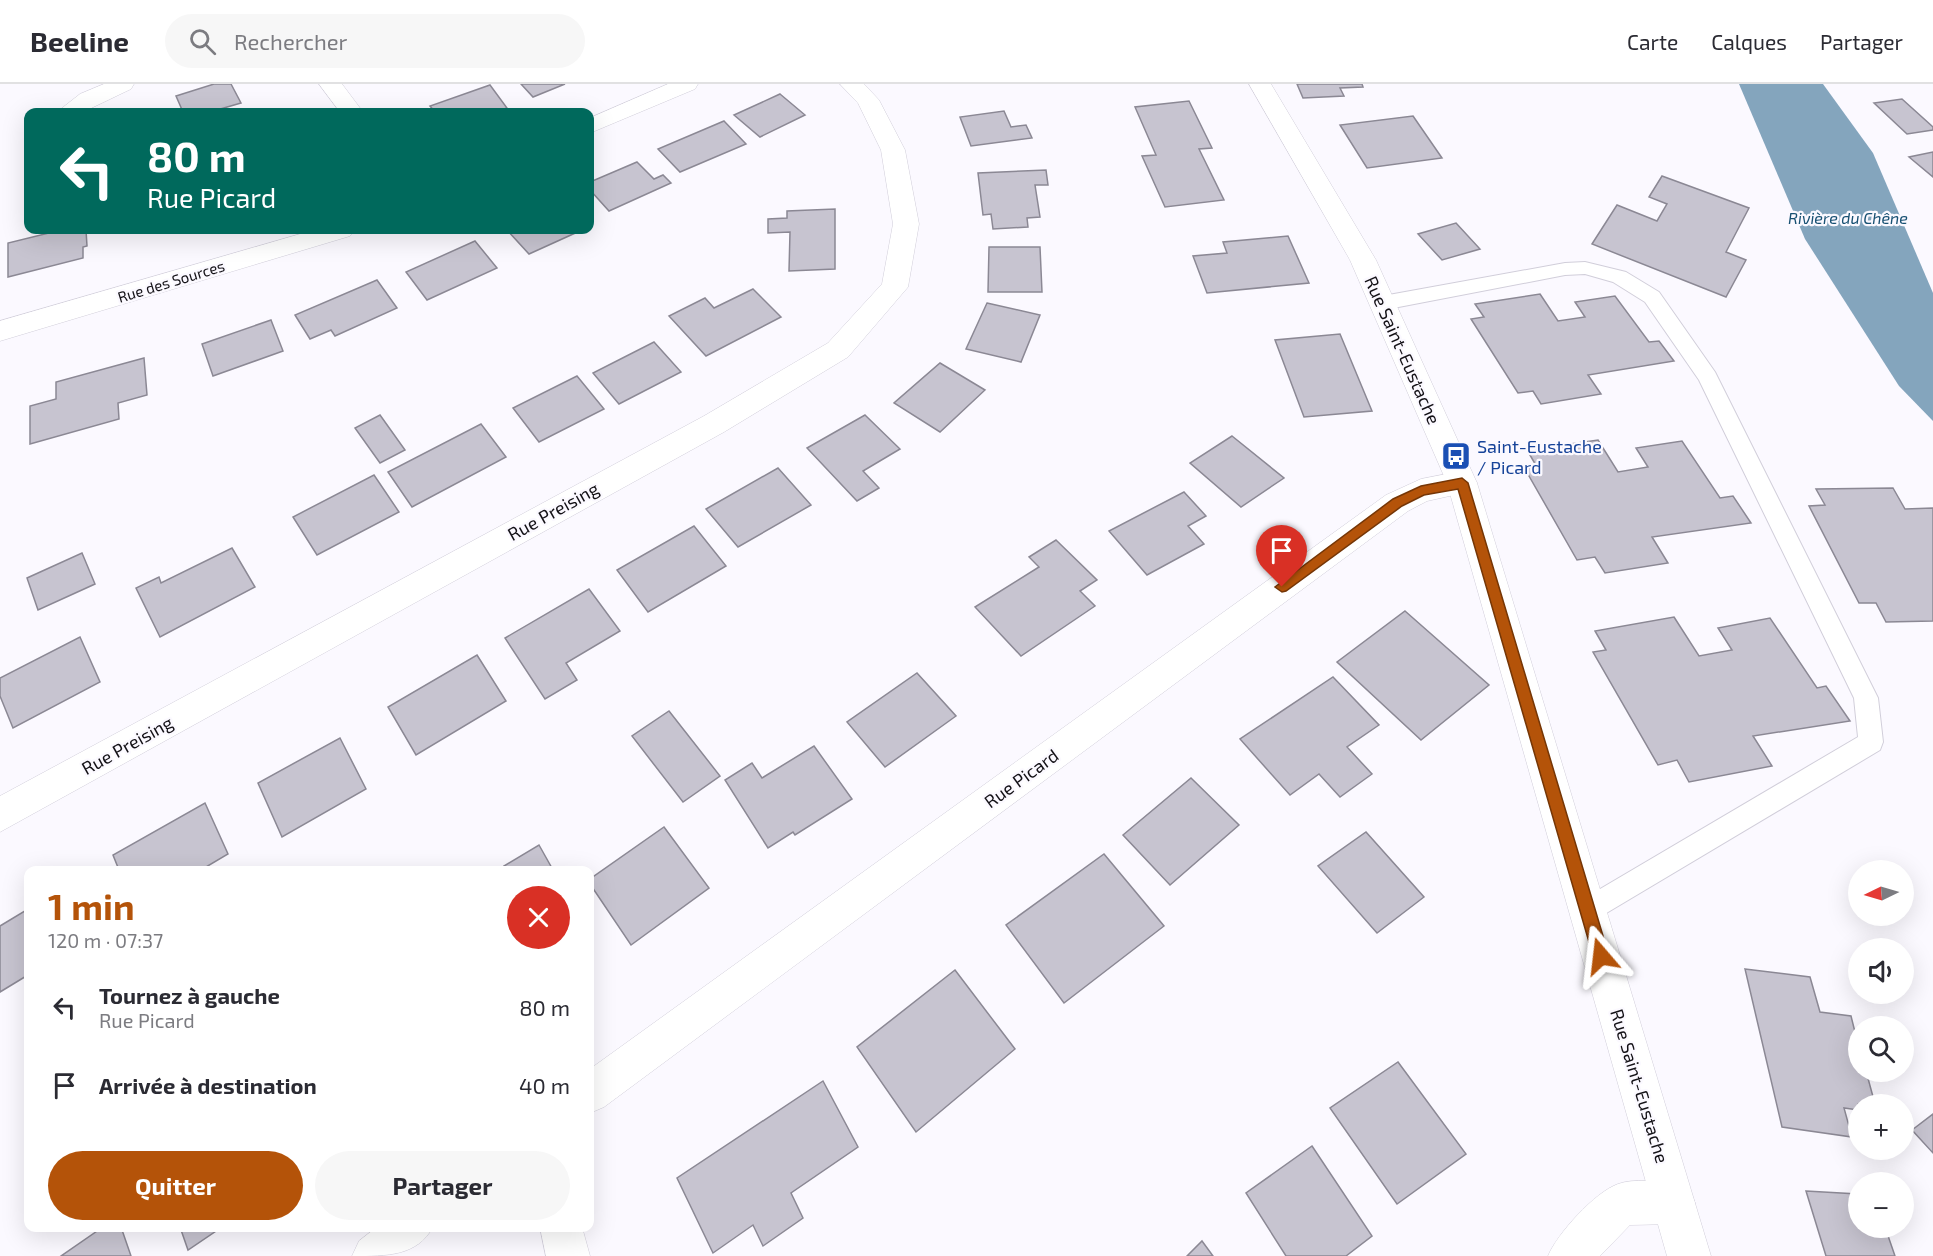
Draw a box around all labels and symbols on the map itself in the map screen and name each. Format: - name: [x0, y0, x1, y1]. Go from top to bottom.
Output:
- water label: Rivière du Chêne: [1788, 208, 1908, 227]
- street label: Rue des Sources: [115, 256, 227, 306]
- street label: Rue Saint-Eustache: [1360, 272, 1446, 428]
- place label: Saint-Eustache / Picard: [1477, 435, 1602, 478]
- bus stop icon: Saint-Eustache / Picard: [1440, 440, 1472, 472]
- street label: Rue Preising: [504, 477, 602, 545]
- pin: [1256, 525, 1307, 587]
- street label: Rue Preising: [78, 711, 176, 779]
- street label: Rue Picard: [980, 744, 1062, 812]
- north arrow: [1848, 860, 1914, 926]
- position arrow: [1569, 924, 1633, 988]
- street label: Rue Saint-Eustache: [1606, 1006, 1674, 1166]

